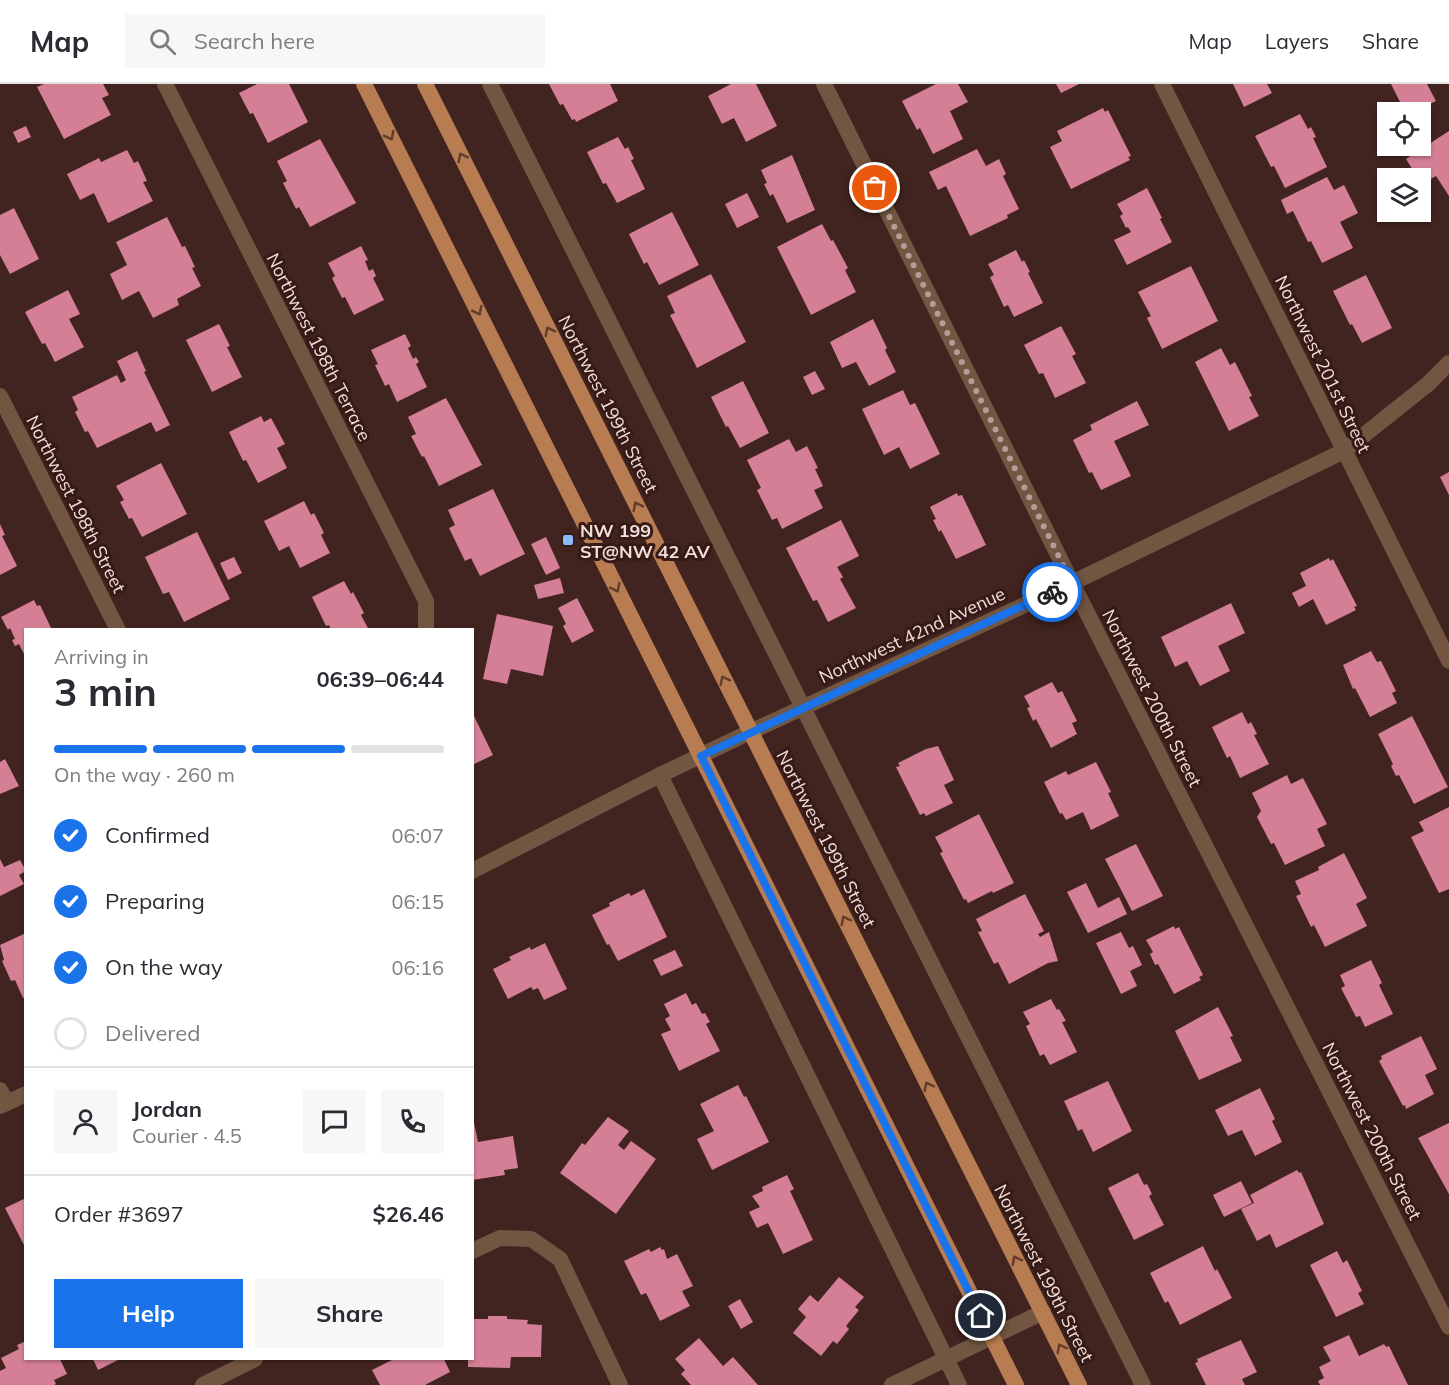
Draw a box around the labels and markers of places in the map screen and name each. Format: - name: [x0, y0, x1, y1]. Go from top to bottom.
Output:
- pin: [849, 162, 900, 213]
- place label: NW 199 ST@NW 42 AV: [580, 519, 711, 563]
- marker: NW 199 ST@NW 42 AV: [561, 533, 575, 547]
- pin: [955, 1290, 1006, 1341]

